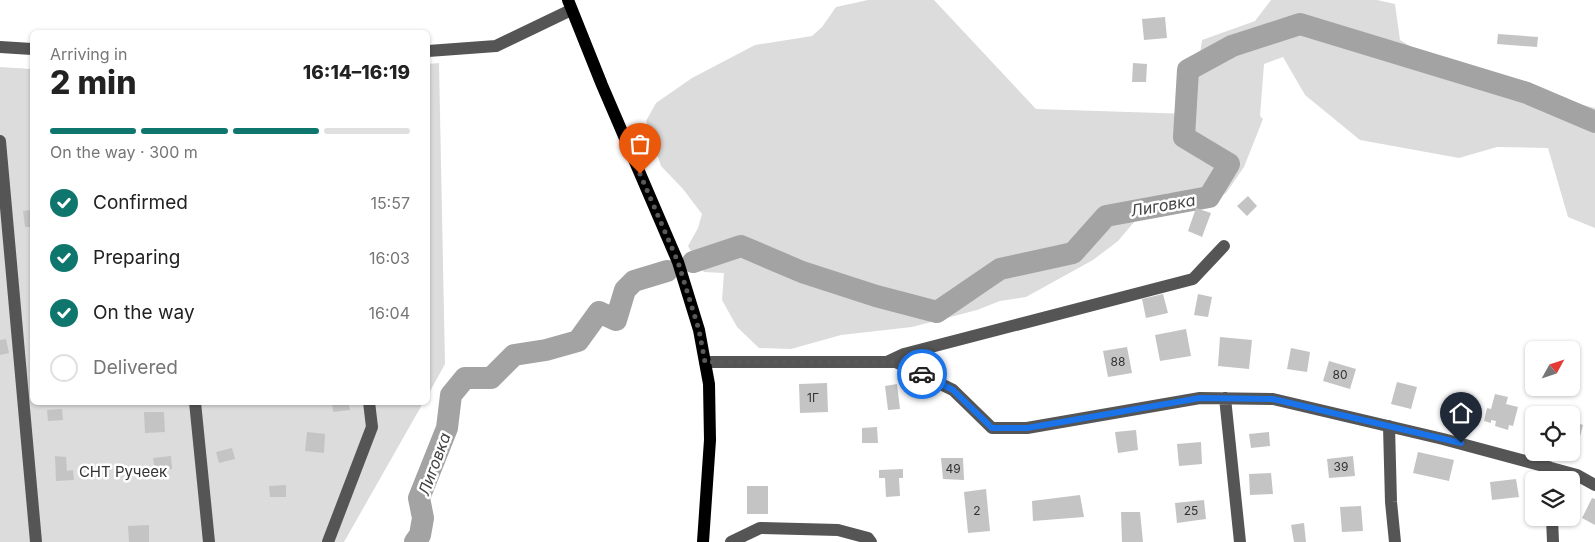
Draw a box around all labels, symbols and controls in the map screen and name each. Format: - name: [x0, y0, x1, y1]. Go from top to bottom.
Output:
- text: Arriving in: [50, 44, 127, 64]
- text: 16:14–16:19: [303, 61, 410, 84]
- text: 2 min: [50, 63, 136, 102]
- pin: [619, 123, 661, 174]
- icon: bag: [626, 130, 654, 158]
- text: On the way · 300 m: [50, 142, 198, 162]
- icon: check: [50, 189, 78, 217]
- water label: Лиговка: [1129, 189, 1197, 221]
- text: Confirmed: [93, 191, 188, 214]
- text: 15:57: [370, 193, 410, 213]
- icon: check: [50, 244, 78, 272]
- text: Preparing: [93, 246, 180, 269]
- text: 16:03: [369, 248, 410, 268]
- icon: check: [50, 299, 78, 327]
- text: On the way: [93, 301, 195, 324]
- text: 16:04: [369, 303, 410, 323]
- north arrow: [1525, 341, 1580, 396]
- map controls: [1525, 341, 1580, 526]
- courier: [897, 349, 947, 399]
- house number: 88: [1111, 354, 1125, 369]
- text: Delivered: [93, 356, 178, 379]
- icon: car: [908, 360, 936, 388]
- house number: 80: [1333, 367, 1348, 382]
- house number: 1Г: [807, 390, 819, 405]
- pin: [1440, 392, 1482, 443]
- icon: home: [1447, 399, 1475, 427]
- button: locate: [1525, 406, 1580, 461]
- water label: Лиговка: [413, 430, 455, 498]
- house number: 39: [1334, 459, 1348, 474]
- house number: 49: [945, 461, 961, 476]
- park label: СНТ Ручеек: [79, 462, 167, 481]
- button: layers: [1525, 471, 1580, 526]
- house number: 2: [973, 503, 981, 518]
- house number: 25: [1184, 503, 1198, 518]

